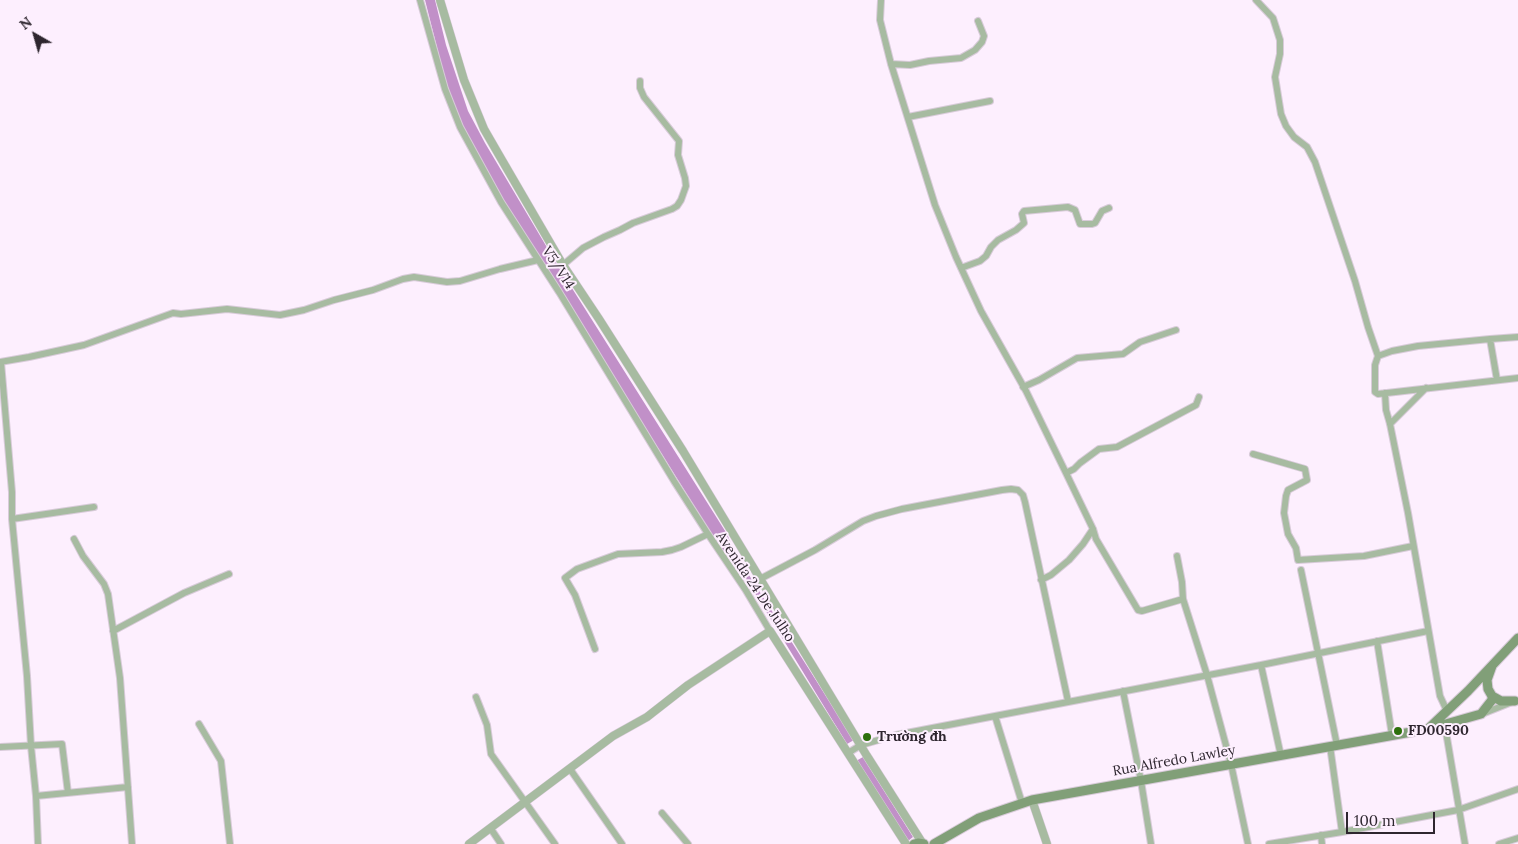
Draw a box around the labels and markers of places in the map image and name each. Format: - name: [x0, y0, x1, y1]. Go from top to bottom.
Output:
- place label: FD00590: [1408, 723, 1469, 739]
- marker: FD00590: [1392, 725, 1404, 737]
- place label: Trường đh: [877, 729, 947, 745]
- marker: Trường đh: [861, 731, 873, 743]

